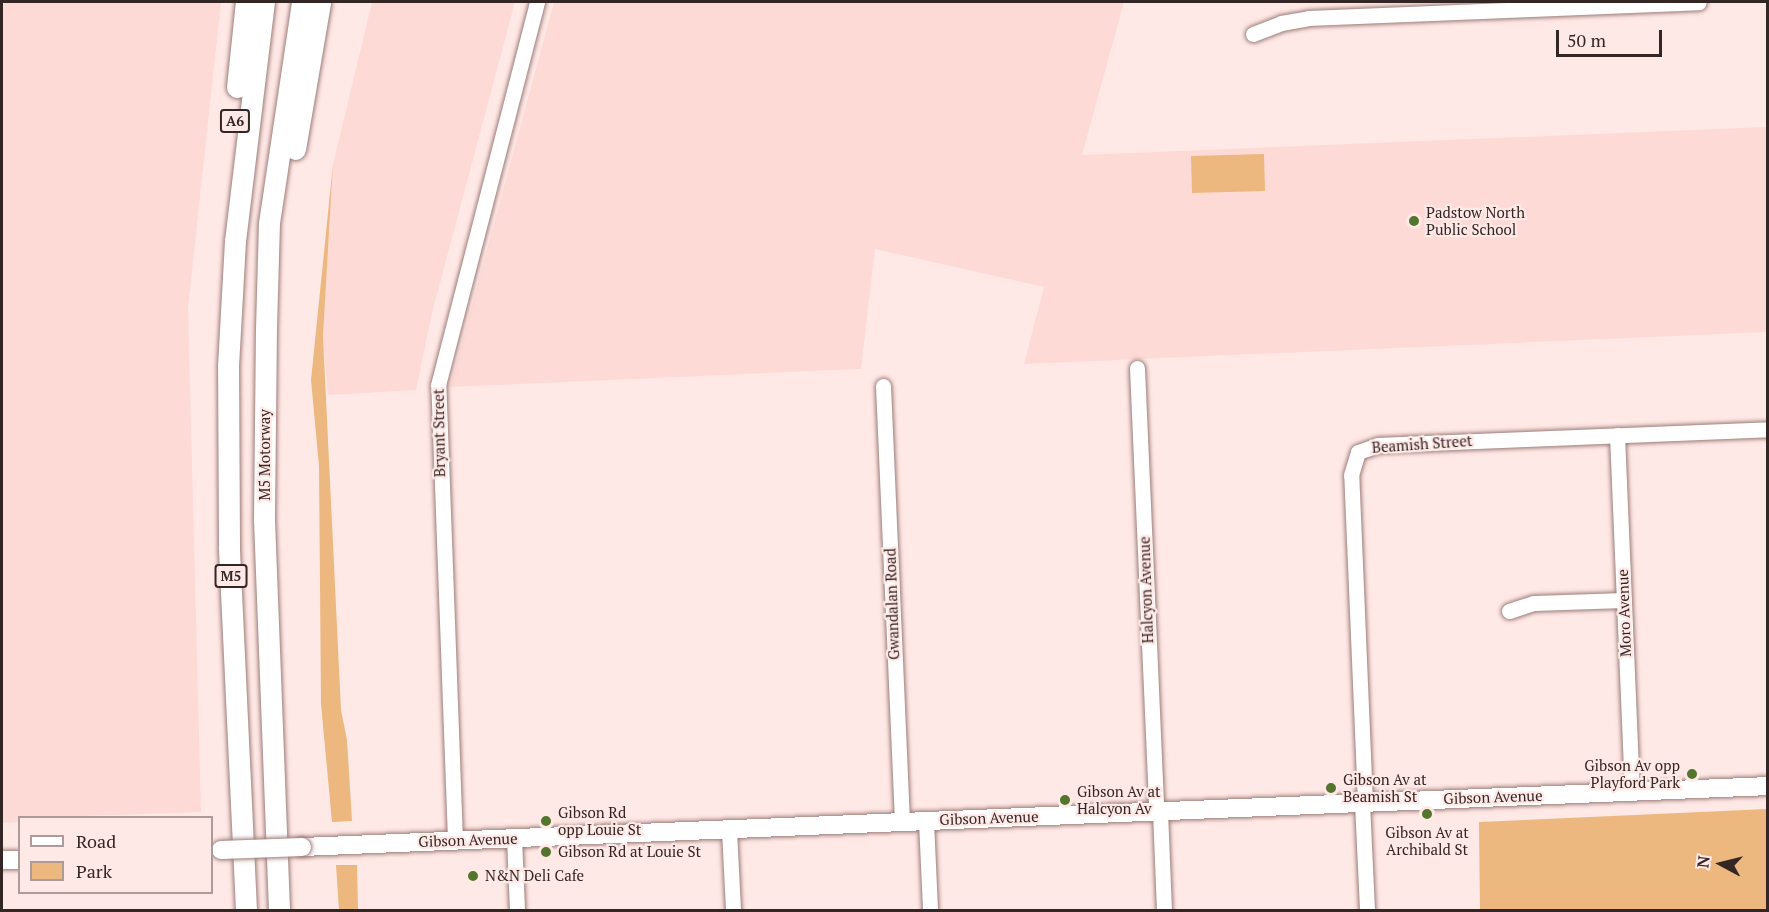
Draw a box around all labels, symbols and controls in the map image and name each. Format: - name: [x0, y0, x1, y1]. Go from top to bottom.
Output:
- scale bar: [1559, 18, 1666, 56]
- text: 50 m: [1567, 28, 1606, 52]
- road number: A6: [218, 110, 252, 132]
- place label: Padstow North Public School: [1426, 203, 1525, 238]
- marker: Padstow North Public School: [1407, 214, 1421, 228]
- street label: Bryant Street: [429, 389, 449, 477]
- street label: M5 Motorway: [256, 409, 274, 501]
- street label: Beamish Street: [1371, 432, 1473, 456]
- street label: Halcyon Avenue: [1135, 536, 1157, 644]
- street label: Gwandalan Road: [881, 548, 903, 660]
- road number: M5: [214, 565, 248, 587]
- street label: Moro Avenue: [1613, 569, 1635, 657]
- place label: Gibson Av opp Playford Park: [1584, 756, 1680, 791]
- marker: Gibson Av opp Playford Park: [1685, 767, 1699, 781]
- place label: Gibson Av at Beamish St: [1343, 770, 1427, 805]
- marker: Gibson Av at Beamish St: [1324, 781, 1338, 795]
- place label: Gibson Av at Halcyon Av: [1077, 782, 1161, 817]
- street label: Gibson Avenue: [1443, 786, 1543, 808]
- marker: Gibson Av at Halcyon Av: [1058, 793, 1072, 807]
- place label: Gibson Rd opp Louie St: [558, 803, 641, 838]
- street label: Gibson Avenue: [939, 807, 1039, 829]
- marker: Gibson Av at Archibald St: [1420, 807, 1434, 821]
- marker: Gibson Rd opp Louie St: [539, 814, 553, 828]
- legend: [18, 816, 213, 894]
- place label: Gibson Av at Archibald St: [1385, 823, 1469, 858]
- text: Road: [76, 829, 116, 853]
- street label: Gibson Avenue: [418, 829, 518, 851]
- north arrow: [1691, 834, 1751, 894]
- place label: Gibson Rd at Louie St: [558, 843, 701, 861]
- marker: Gibson Rd at Louie St: [539, 845, 553, 859]
- text: N: [1691, 854, 1715, 869]
- text: Park: [76, 859, 112, 883]
- place label: N&N Deli Cafe: [485, 867, 584, 885]
- marker: N&N Deli Cafe: [466, 869, 480, 883]

